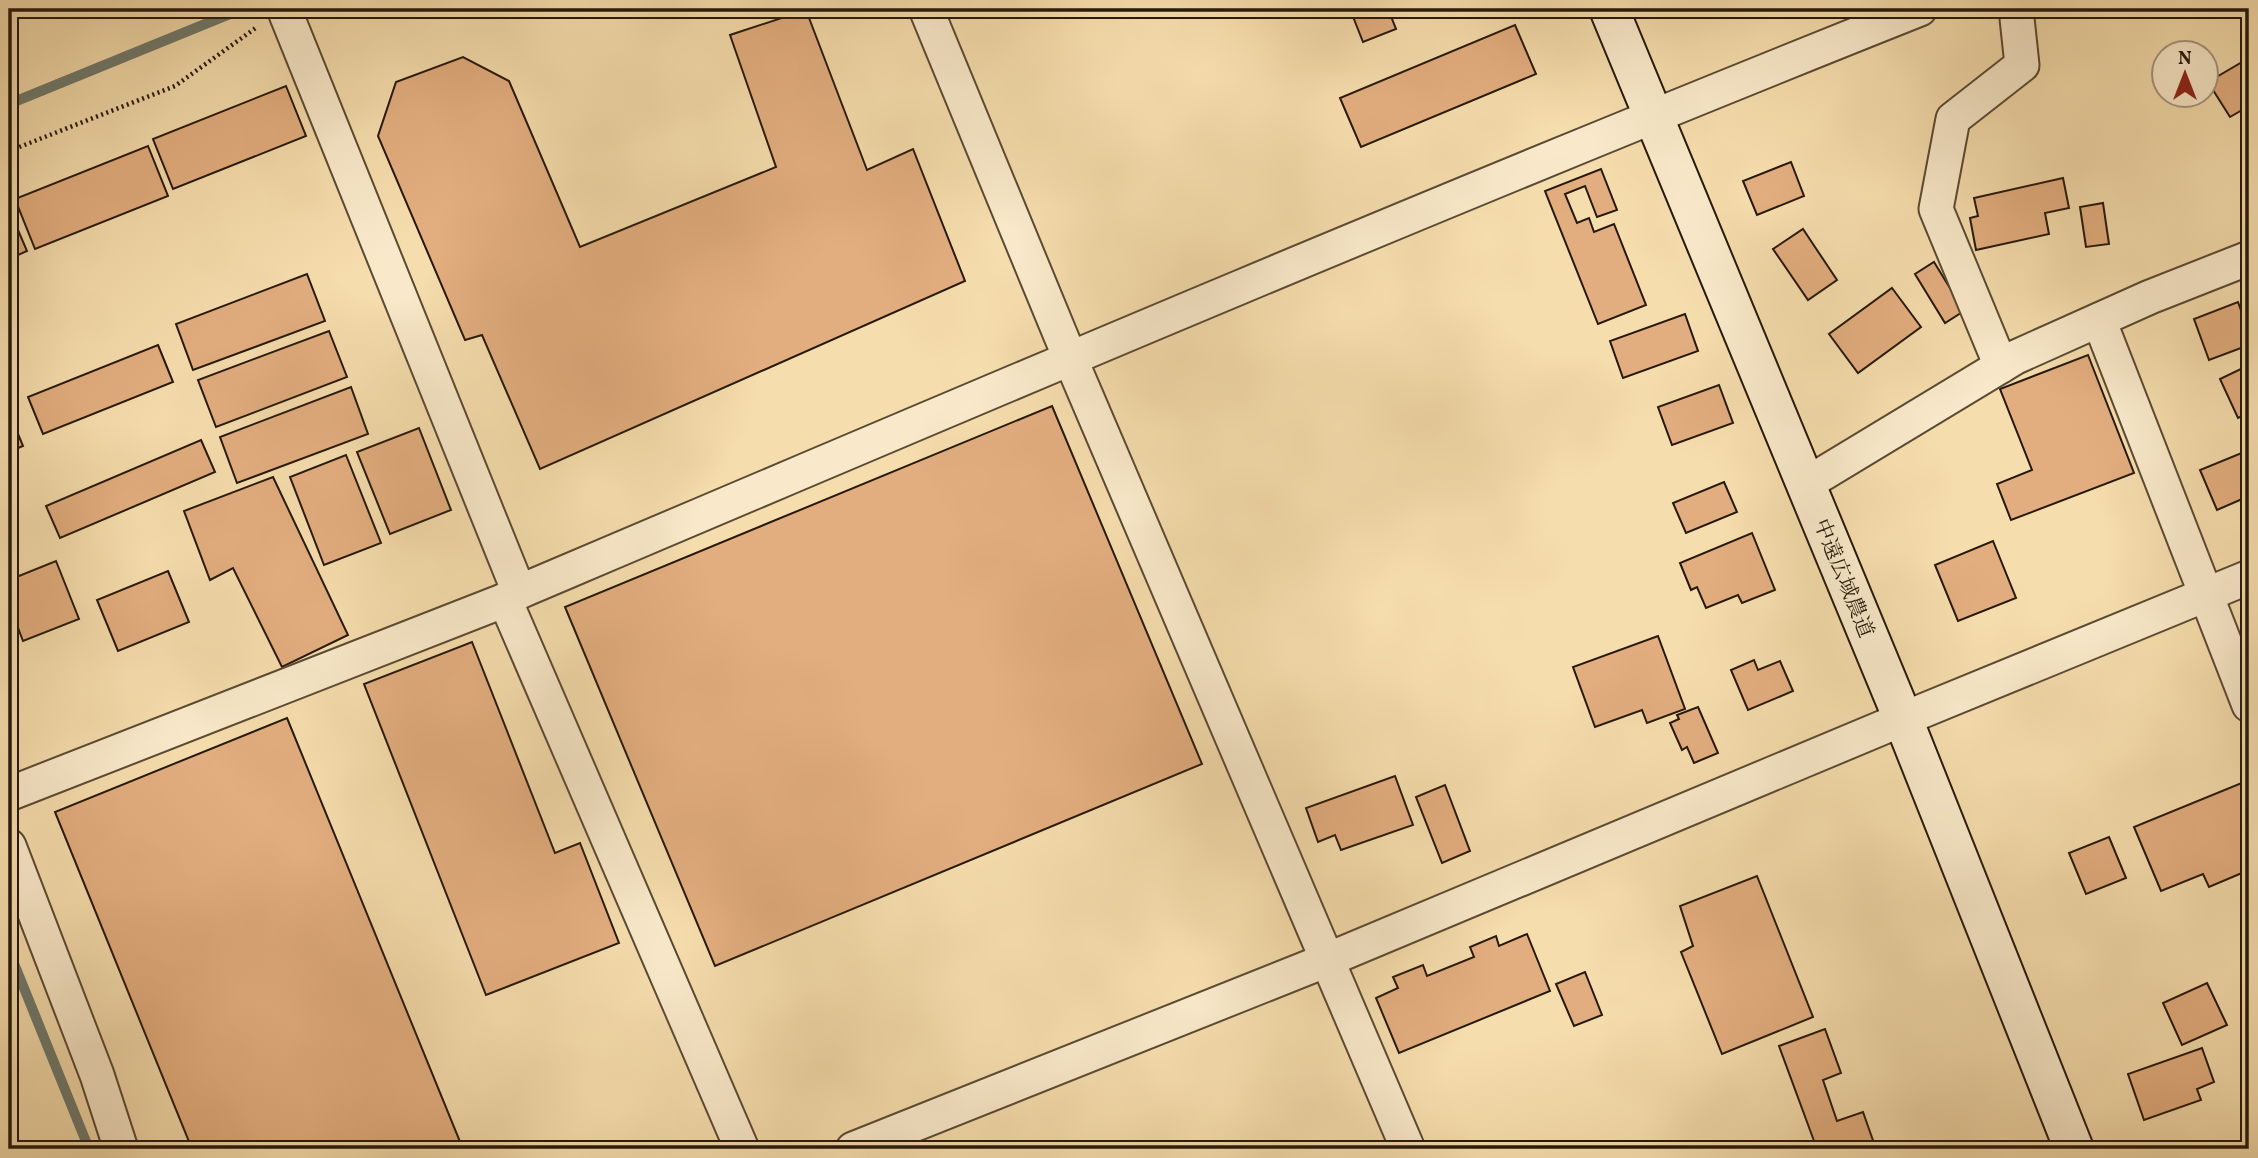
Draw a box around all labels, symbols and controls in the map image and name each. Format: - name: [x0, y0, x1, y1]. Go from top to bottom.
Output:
- north arrow: [2150, 38, 2220, 108]
- text: N: [2178, 46, 2192, 72]
- street label: 中遠広域農道: [1806, 515, 1880, 642]

